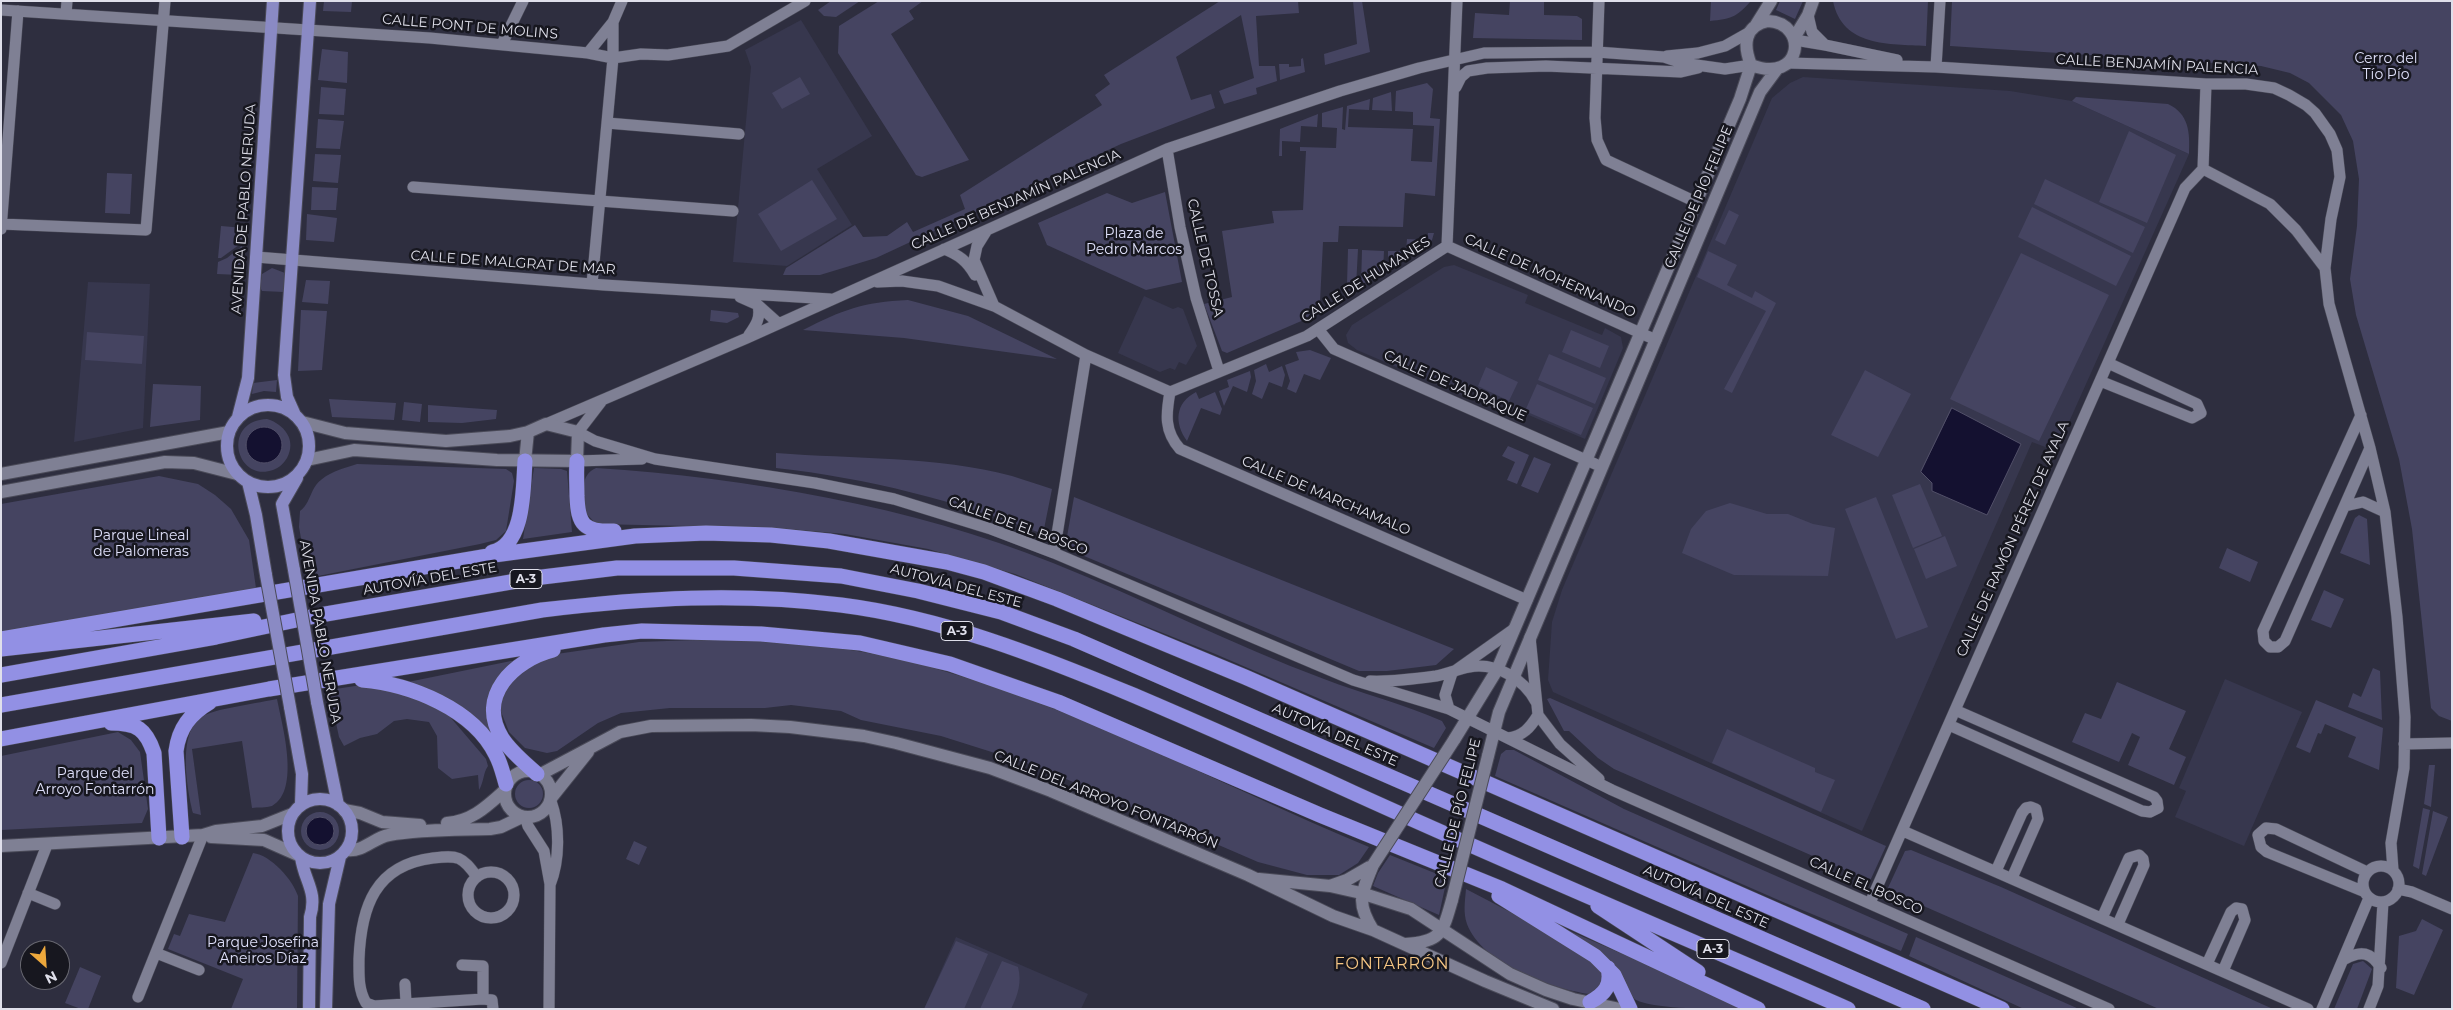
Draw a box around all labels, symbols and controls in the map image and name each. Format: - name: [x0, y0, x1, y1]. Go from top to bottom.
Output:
- street label: CALLE PONT DE MOLINS: [381, 11, 559, 43]
- street label: CALLE BENJAMÍN PALENCIA: [2055, 51, 2259, 79]
- park label: Cerro del Tío Pío: [2354, 51, 2418, 84]
- street label: AVENIDA DE PABLO NERUDA: [228, 103, 260, 315]
- street label: CALLE DE PÍO FELIPE: [1661, 123, 1737, 271]
- street label: CALLE DE BENJAMÍN PALENCIA: [909, 146, 1123, 254]
- street label: CALLE DE TOSSA: [1183, 197, 1227, 319]
- park label: Plaza de Pedro Marcos: [1086, 226, 1182, 258]
- street label: CALLE DE MOHERNANDO: [1462, 231, 1638, 321]
- street label: CALLE DE HUMANES: [1298, 233, 1434, 327]
- street label: CALLE DE MALGRAT DE MAR: [410, 247, 616, 279]
- street label: CALLE DE JADRAQUE: [1381, 347, 1529, 425]
- street label: CALLE DE RAMÓN PÉREZ DE AYALA: [1953, 419, 2073, 659]
- street label: CALLE DE MARCHAMALO: [1239, 453, 1413, 539]
- street label: CALLE DE EL BOSCO: [946, 493, 1090, 559]
- park label: Parque Lineal de Palomeras: [93, 528, 189, 560]
- street label: AVENIDA PABLO NERUDA: [296, 539, 344, 725]
- street label: AUTOVÍA DEL ESTE: [362, 559, 498, 599]
- street label: AUTOVÍA DEL ESTE: [888, 560, 1024, 612]
- road number: A-3: [510, 570, 542, 588]
- road number: A-3: [941, 622, 973, 640]
- street label: AUTOVÍA DEL ESTE: [1270, 700, 1400, 770]
- street label: CALLE DE PÍO FELIPE: [1431, 737, 1485, 889]
- street label: CALLE DEL ARROYO FONTARRÓN: [991, 747, 1221, 853]
- park label: Parque del Arroyo Fontarrón: [35, 766, 155, 799]
- street label: CALLE EL BOSCO: [1807, 853, 1925, 919]
- street label: AUTOVÍA DEL ESTE: [1641, 862, 1771, 932]
- park label: Parque Josefina Aneiros Díaz: [207, 935, 319, 968]
- north arrow: [20, 940, 70, 990]
- road number: A-3: [1697, 940, 1729, 959]
- district label: FONTARRÓN: [1333, 954, 1451, 974]
- text: N: [42, 967, 60, 988]

